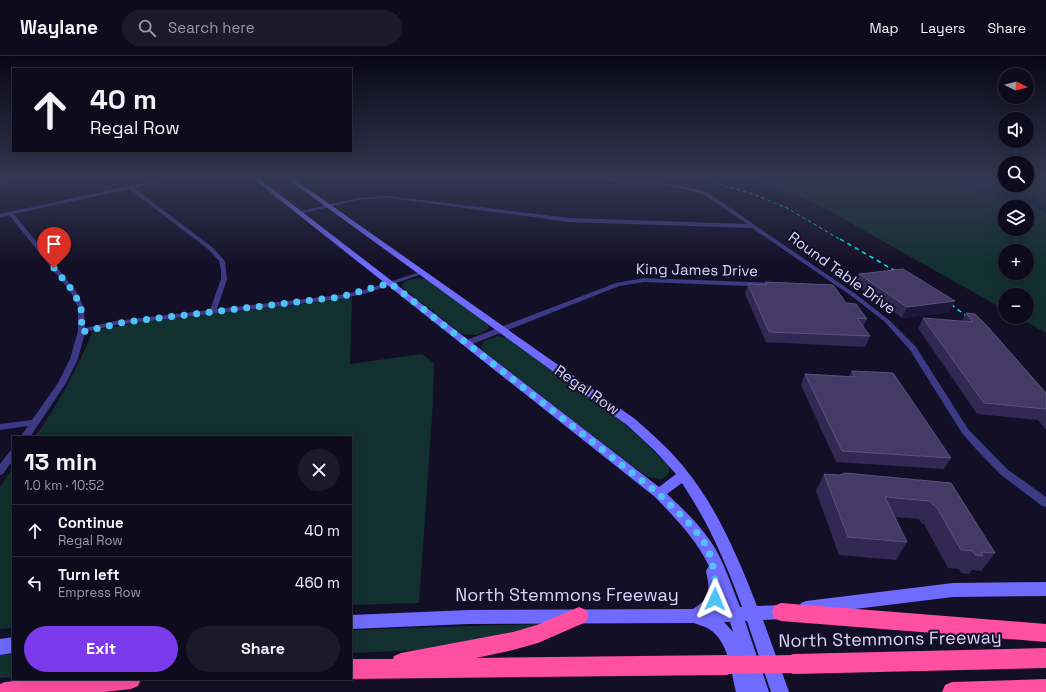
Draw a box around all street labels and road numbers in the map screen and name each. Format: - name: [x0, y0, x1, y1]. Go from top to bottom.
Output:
- street label: Round Table Drive: [785, 227, 900, 318]
- street label: King James Drive: [636, 259, 758, 280]
- street label: Regal Row: [551, 360, 623, 419]
- street label: North Stemmons Freeway: [455, 583, 679, 606]
- street label: North Stemmons Freeway: [778, 625, 1002, 652]

